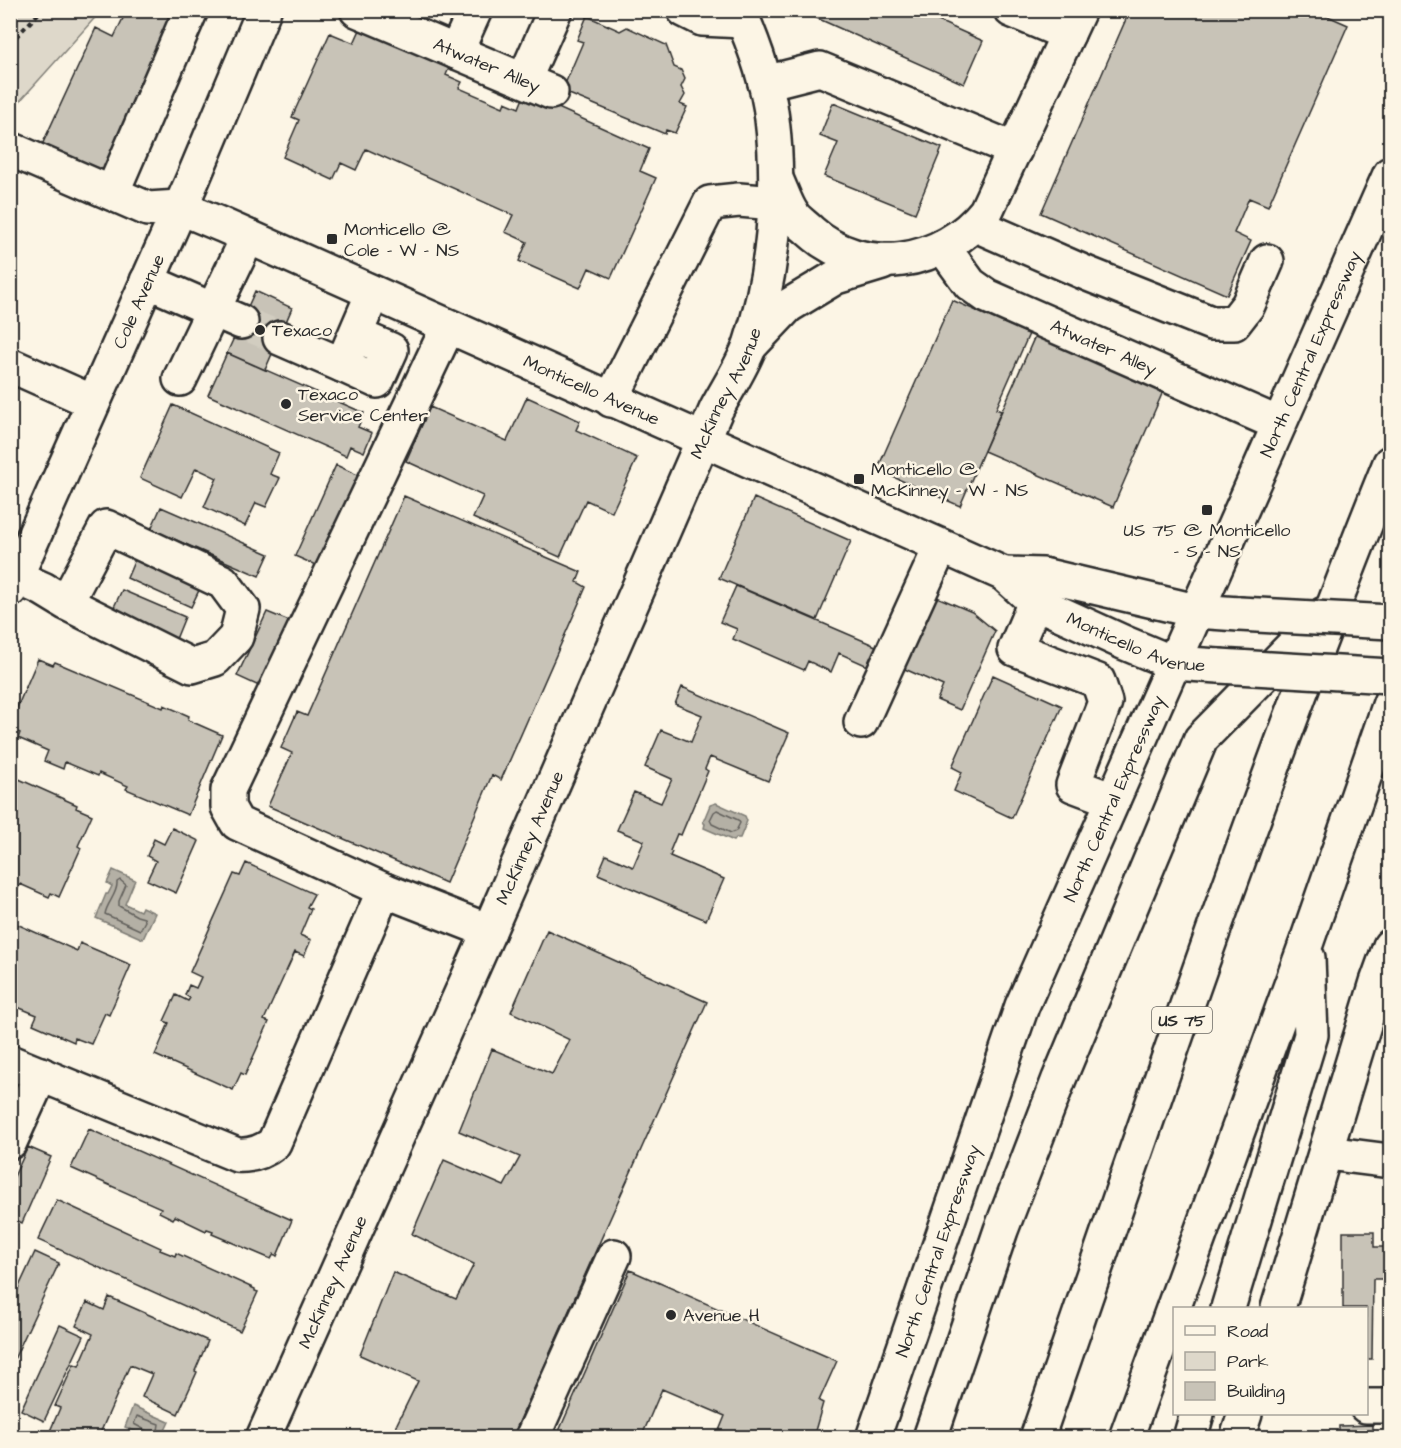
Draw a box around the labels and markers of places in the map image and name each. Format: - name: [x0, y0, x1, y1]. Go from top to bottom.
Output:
- place label: Monticello @ Cole - W - NS: [344, 217, 459, 263]
- marker: Monticello @ Cole - W - NS: [325, 232, 339, 246]
- place label: Texaco: [272, 318, 332, 343]
- marker: Texaco: [253, 323, 267, 337]
- place label: Texaco Service Center: [298, 382, 428, 428]
- marker: Texaco Service Center: [279, 397, 293, 411]
- place label: Monticello @ McKinney - W - NS: [871, 457, 1028, 504]
- marker: Monticello @ McKinney - W - NS: [852, 472, 866, 486]
- marker: US 75 @ Monticello - S - NS: [1200, 503, 1214, 517]
- place label: US 75 @ Monticello - S - NS: [1124, 518, 1290, 564]
- place label: Avenue H: [683, 1303, 760, 1328]
- marker: Avenue H: [664, 1308, 678, 1322]

